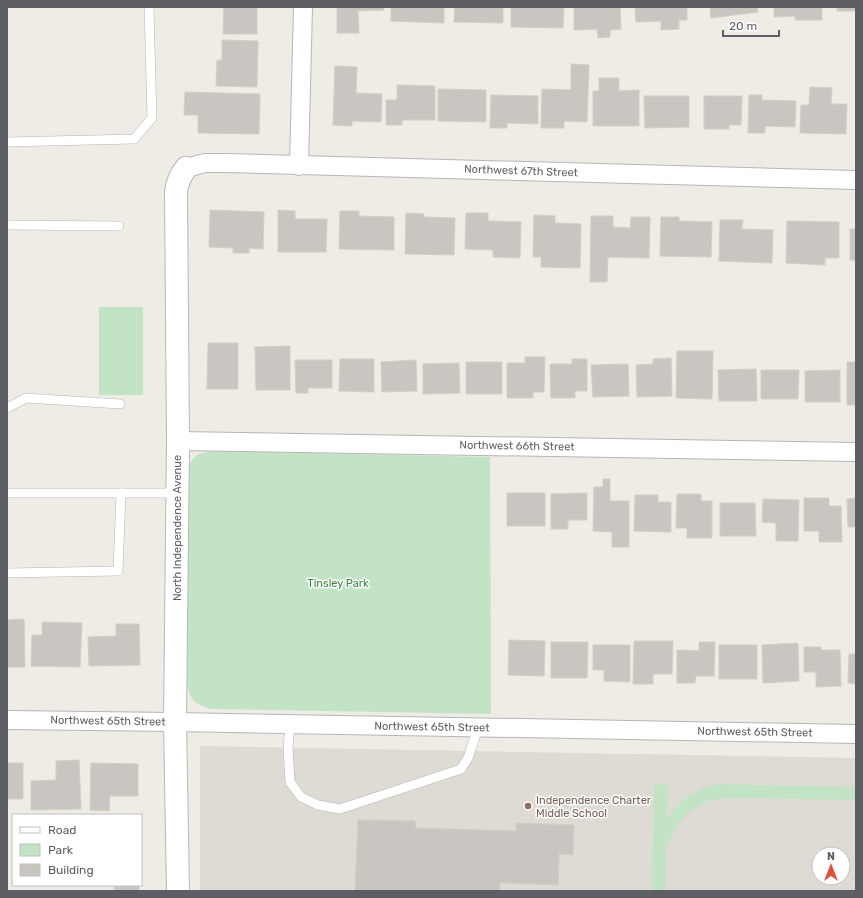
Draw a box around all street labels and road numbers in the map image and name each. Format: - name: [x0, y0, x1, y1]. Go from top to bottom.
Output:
- street label: Northwest 67th Street: [464, 163, 579, 180]
- street label: Northwest 66th Street: [459, 438, 575, 454]
- street label: North Independence Avenue: [171, 455, 184, 601]
- street label: Northwest 65th Street: [50, 713, 166, 729]
- street label: Northwest 65th Street: [374, 719, 490, 735]
- street label: Northwest 65th Street: [697, 724, 813, 740]

